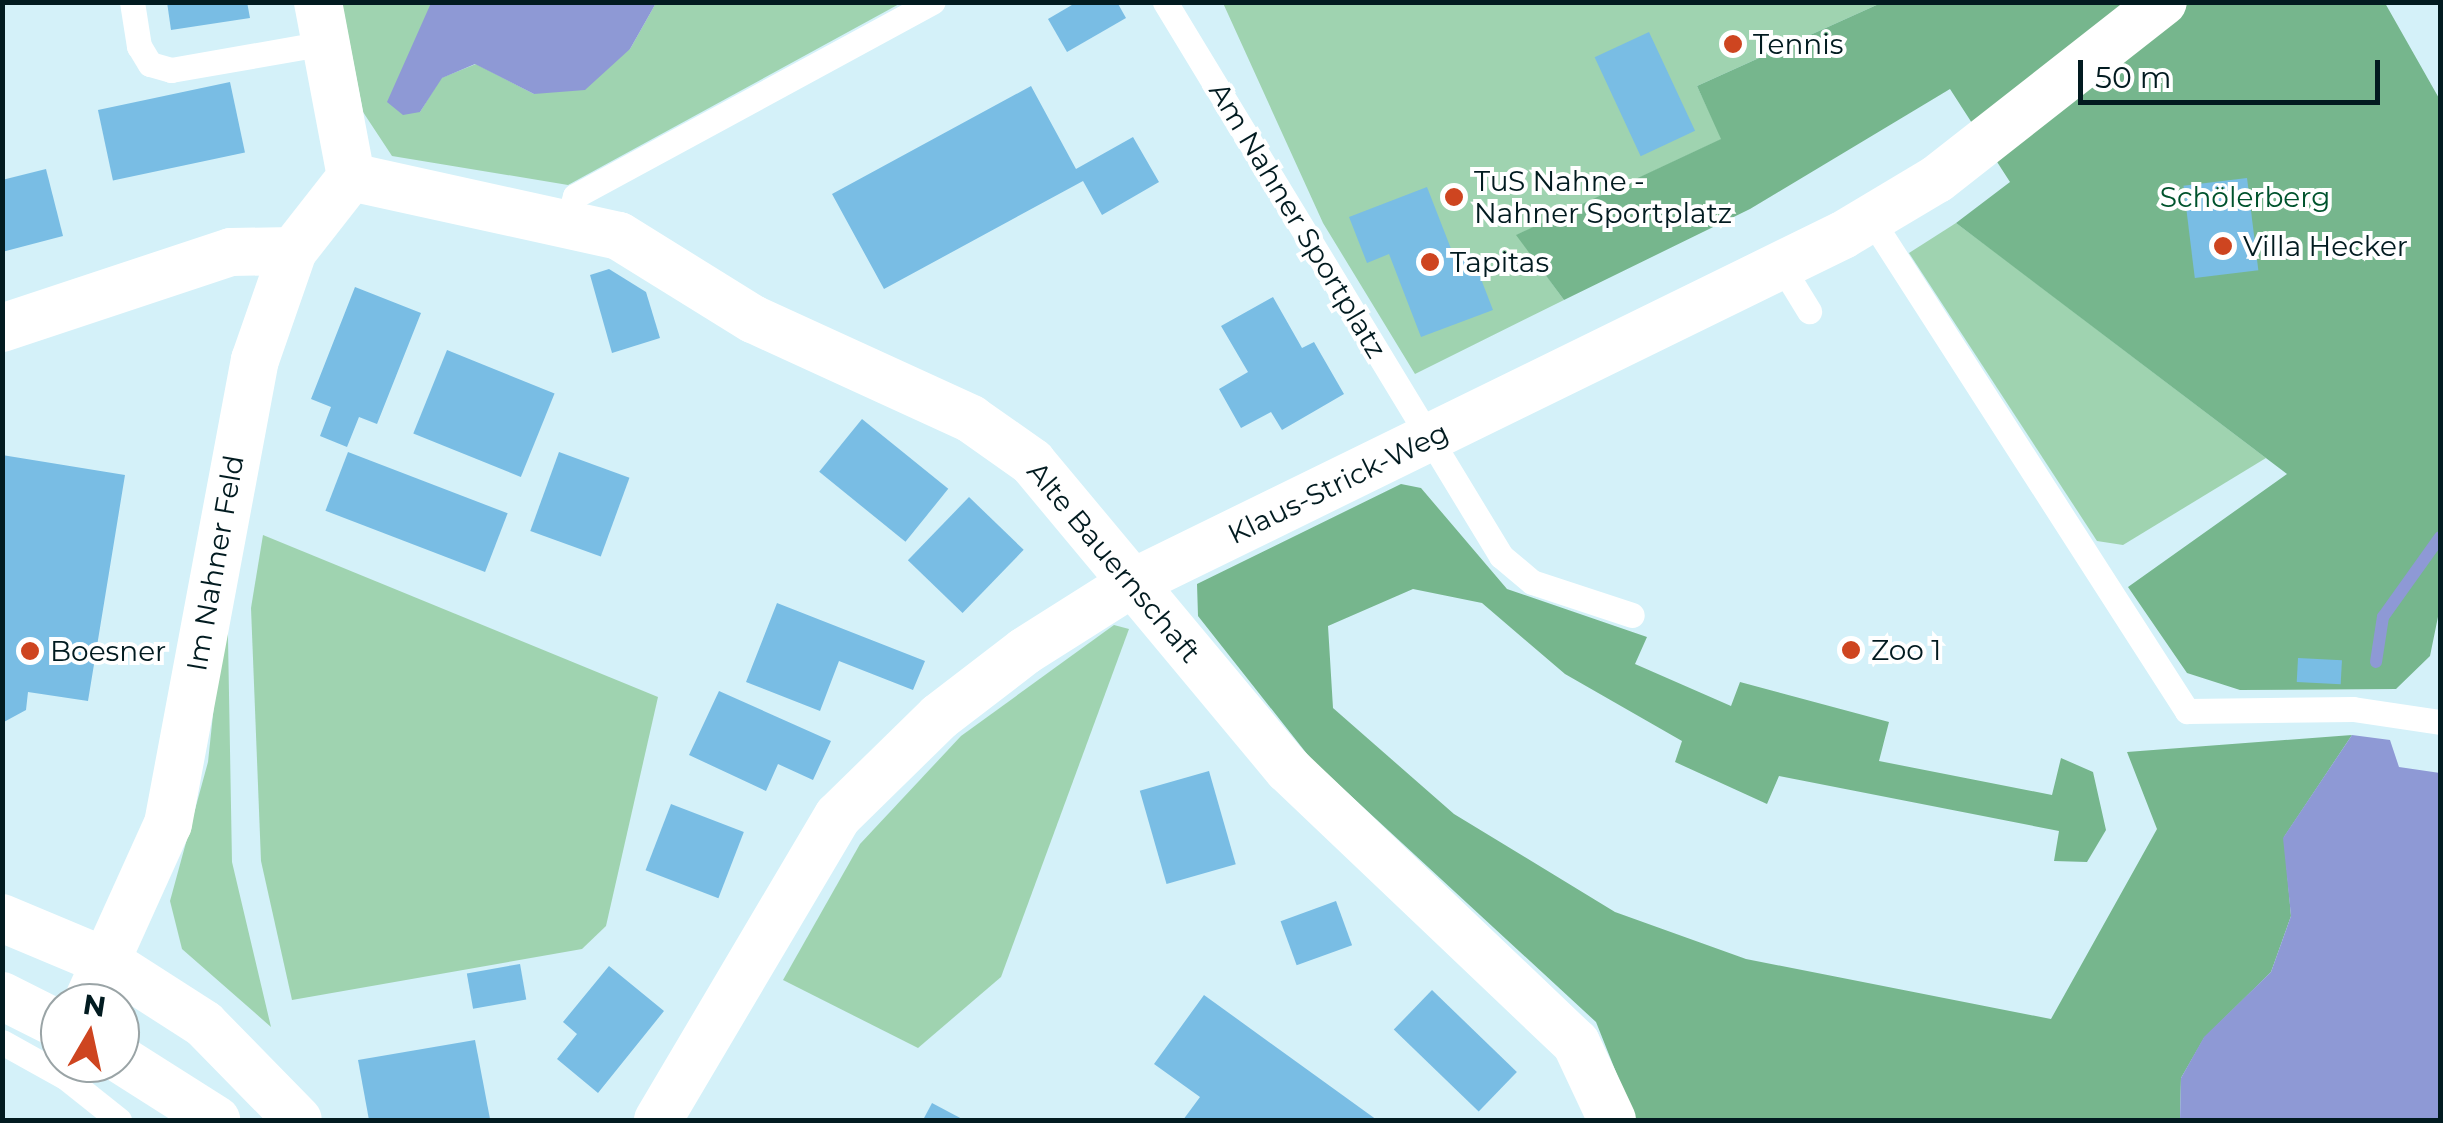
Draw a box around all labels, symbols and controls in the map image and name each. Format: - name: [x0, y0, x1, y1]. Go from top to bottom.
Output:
- place label: Tennis: [1753, 27, 1843, 61]
- marker: Tennis: [1722, 33, 1744, 55]
- scale bar: [2083, 40, 2386, 102]
- text: 50 m: [2095, 59, 2172, 96]
- street label: Am Nahner Sportplatz: [1202, 76, 1394, 364]
- place label: TuS Nahne - Nahner Sportplatz: [1474, 164, 1732, 230]
- park label: Schölerberg: [2160, 180, 2330, 214]
- marker: TuS Nahne - Nahner Sportplatz: [1443, 186, 1465, 208]
- place label: Villa Hecker: [2243, 229, 2408, 263]
- marker: Villa Hecker: [2212, 235, 2234, 257]
- place label: Tapitas: [1450, 245, 1549, 279]
- marker: Tapitas: [1419, 251, 1441, 273]
- street label: Klaus-Strick-Weg: [1222, 415, 1454, 551]
- street label: Im Nahner Feld: [179, 452, 251, 674]
- street label: Alte Bauernschaft: [1020, 455, 1208, 669]
- place label: Zoo 1: [1871, 633, 1941, 667]
- place label: Boesner: [50, 634, 166, 668]
- marker: Zoo 1: [1840, 639, 1862, 661]
- marker: Boesner: [19, 640, 41, 662]
- north arrow: [40, 983, 140, 1083]
- text: N: [81, 987, 108, 1024]

